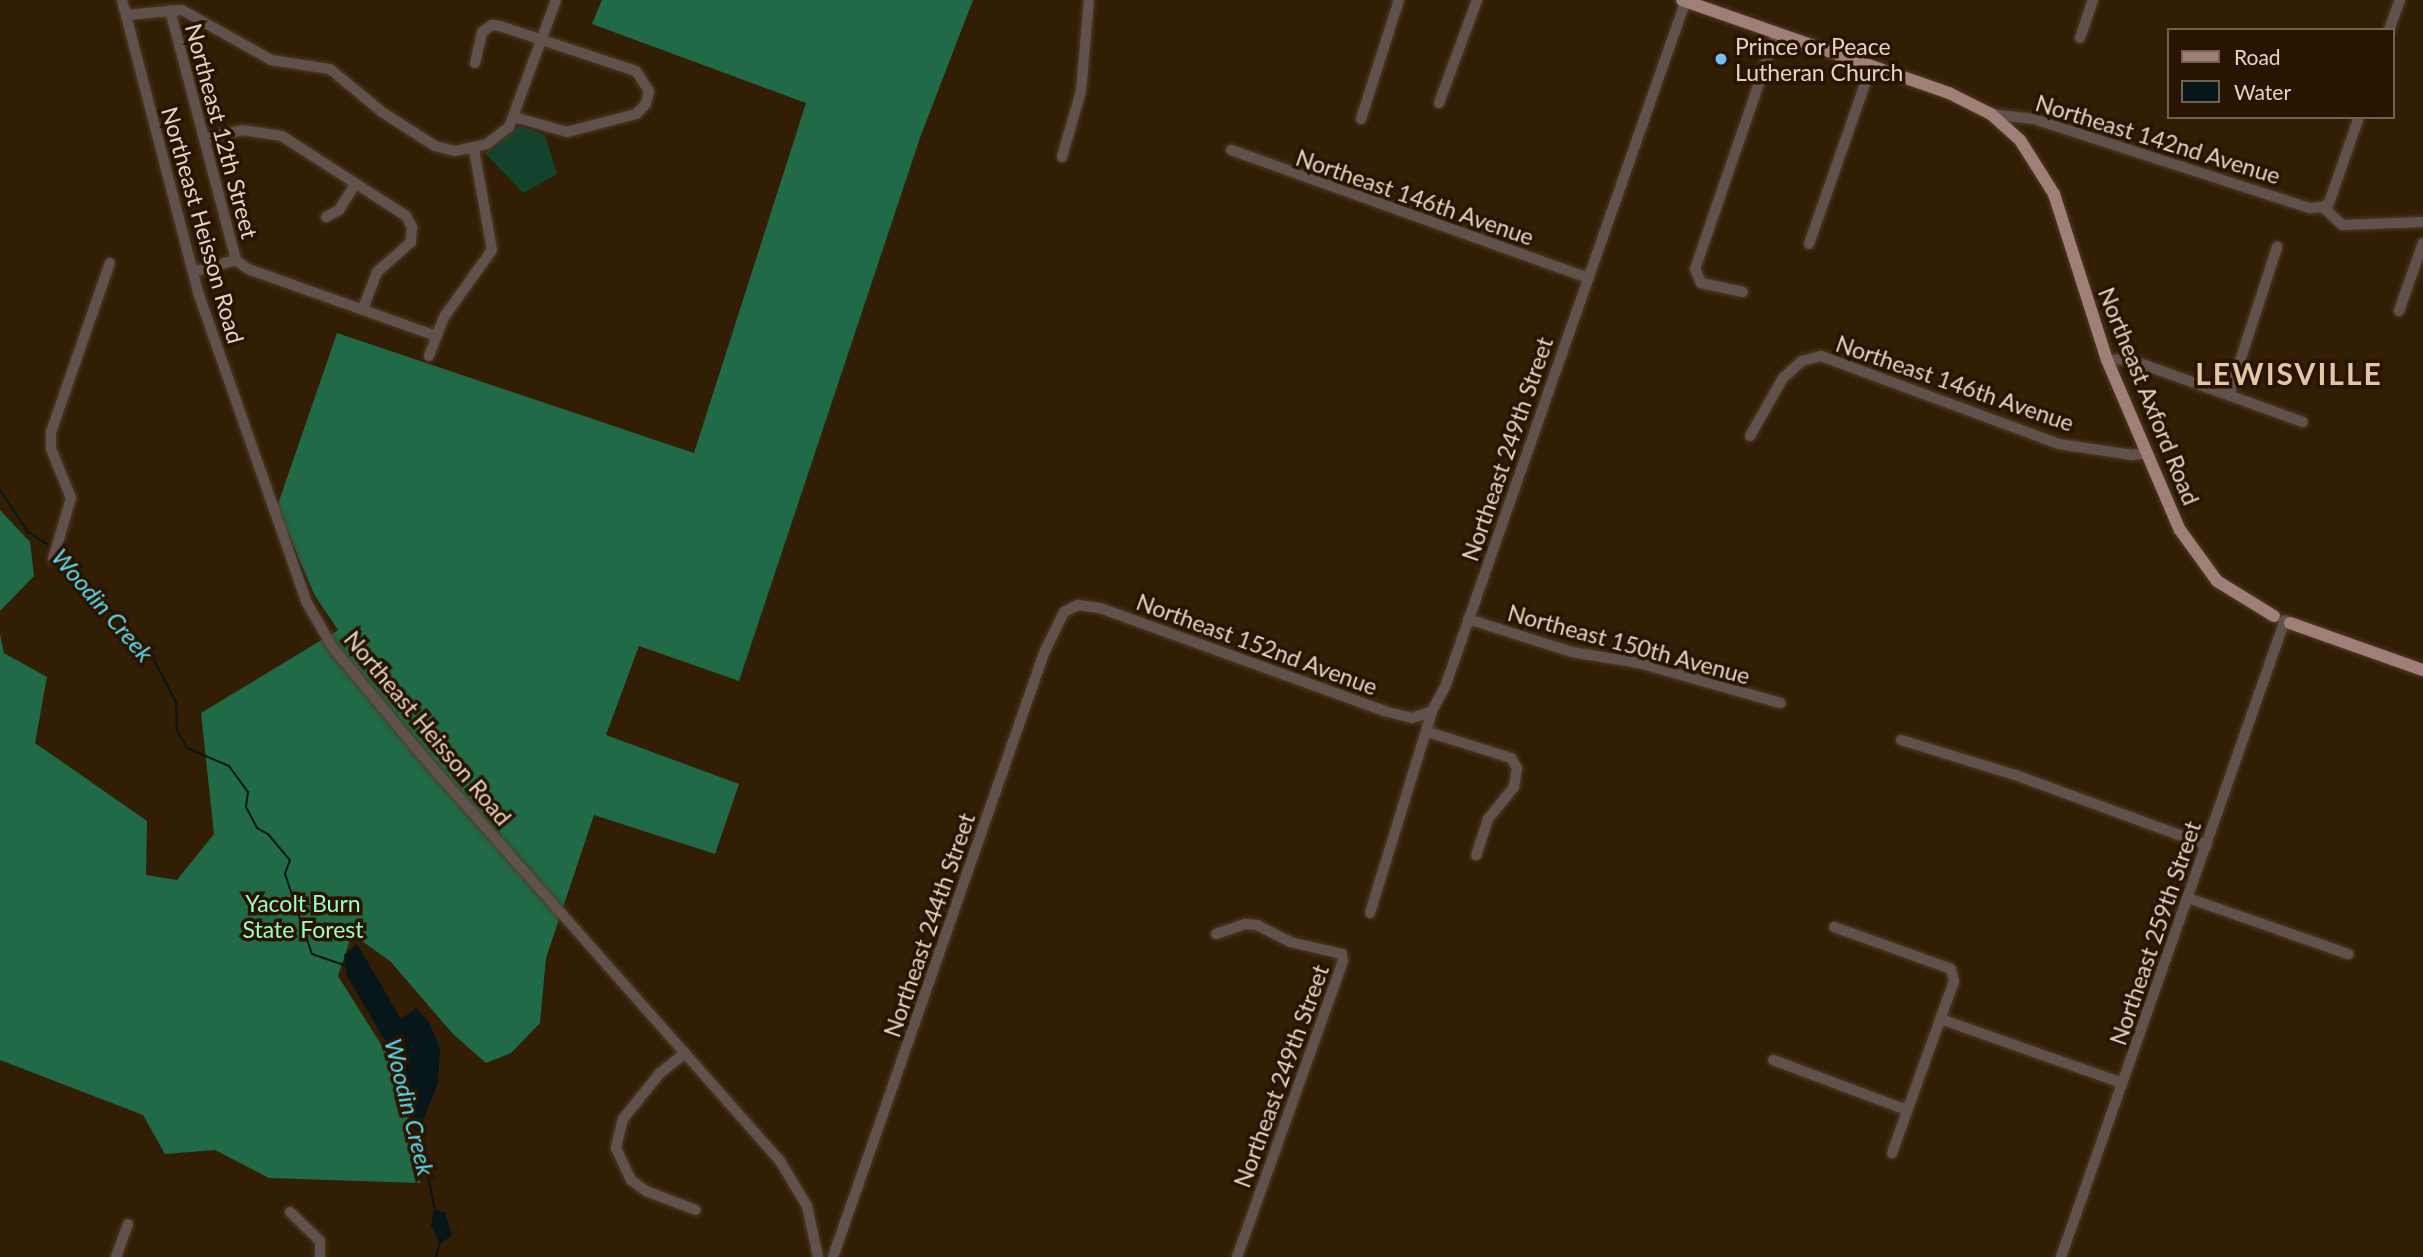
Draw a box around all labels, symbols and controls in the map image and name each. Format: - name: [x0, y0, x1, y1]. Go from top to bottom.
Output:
- street label: Northeast 12th Street: [180, 20, 264, 242]
- legend: [2168, 28, 2395, 119]
- place label: Prince or Peace Lutheran Church: [1735, 32, 1903, 86]
- text: Road: [2234, 44, 2281, 69]
- marker: Prince or Peace Lutheran Church: [1713, 51, 1729, 67]
- text: Water: [2234, 79, 2291, 104]
- street label: Northeast 142nd Avenue: [2032, 89, 2284, 189]
- street label: Northeast Heisson Road: [156, 103, 250, 347]
- street label: Northeast 146th Avenue: [1292, 143, 1538, 251]
- street label: Northeast Axford Road: [2093, 283, 2205, 509]
- street label: Northeast 146th Avenue: [1832, 329, 2078, 437]
- street label: Northeast 249th Street: [1456, 333, 1558, 565]
- district label: LEWISVILLE: [2197, 355, 2381, 391]
- water label: Woodin Creek: [46, 543, 160, 667]
- street label: Northeast 152nd Avenue: [1132, 587, 1382, 701]
- street label: Northeast 150th Avenue: [1504, 598, 1754, 690]
- street label: Northeast Heisson Road: [339, 625, 517, 831]
- street label: Northeast 244th Street: [878, 809, 980, 1041]
- street label: Northeast 259th Street: [2104, 817, 2206, 1049]
- park label: Yacolt Burn State Forest: [242, 889, 364, 943]
- street label: Northeast 249th Street: [1228, 961, 1334, 1191]
- water label: Woodin Creek: [379, 1036, 441, 1178]

